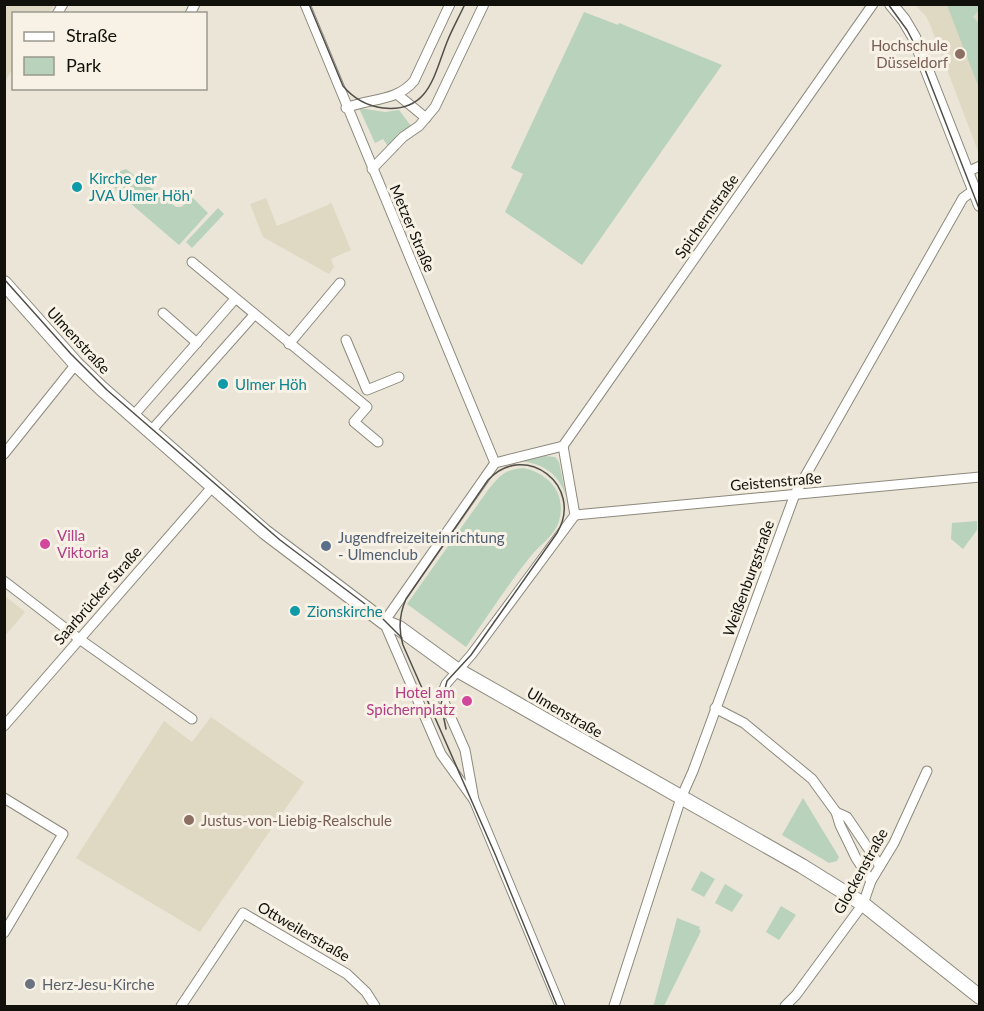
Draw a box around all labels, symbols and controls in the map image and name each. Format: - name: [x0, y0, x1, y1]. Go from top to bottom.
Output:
- legend: [12, 12, 207, 90]
- text: Straße: [66, 24, 117, 46]
- place label: Hochschule Düsseldorf: [871, 36, 949, 71]
- marker: Hochschule Düsseldorf: [953, 47, 967, 61]
- text: Park: [66, 54, 102, 76]
- place label: Kirche der JVA Ulmer Höh': [89, 169, 193, 204]
- street label: Spichernstraße: [670, 170, 742, 262]
- marker: Kirche der JVA Ulmer Höh': [70, 180, 84, 194]
- street label: Metzer Straße: [387, 182, 439, 274]
- street label: Ulmenstraße: [44, 303, 114, 377]
- place label: Ulmer Höh: [235, 375, 307, 393]
- marker: Ulmer Höh: [216, 377, 230, 391]
- street label: Geistenstraße: [729, 468, 823, 494]
- street label: Weißenburgstraße: [719, 517, 777, 639]
- place label: Villa Viktoria: [57, 526, 109, 561]
- place label: Jugendfreizeiteinrichtung - Ulmenclub: [338, 528, 505, 563]
- marker: Villa Viktoria: [38, 537, 52, 551]
- marker: Jugendfreizeiteinrichtung - Ulmenclub: [319, 539, 333, 553]
- street label: Saarbrücker Straße: [49, 542, 145, 648]
- place label: Zionskirche: [307, 602, 383, 620]
- marker: Zionskirche: [288, 604, 302, 618]
- place label: Hotel am Spichernplatz: [366, 683, 455, 718]
- street label: Ulmenstraße: [524, 683, 606, 741]
- marker: Hotel am Spichernplatz: [460, 694, 474, 708]
- place label: Justus-von-Liebig-Realschule: [201, 811, 392, 829]
- marker: Justus-von-Liebig-Realschule: [182, 813, 196, 827]
- street label: Glockenstraße: [829, 825, 891, 917]
- street label: Ottweilerstraße: [255, 897, 353, 965]
- place label: Herz-Jesu-Kirche: [42, 975, 155, 993]
- marker: Herz-Jesu-Kirche: [23, 977, 37, 991]

